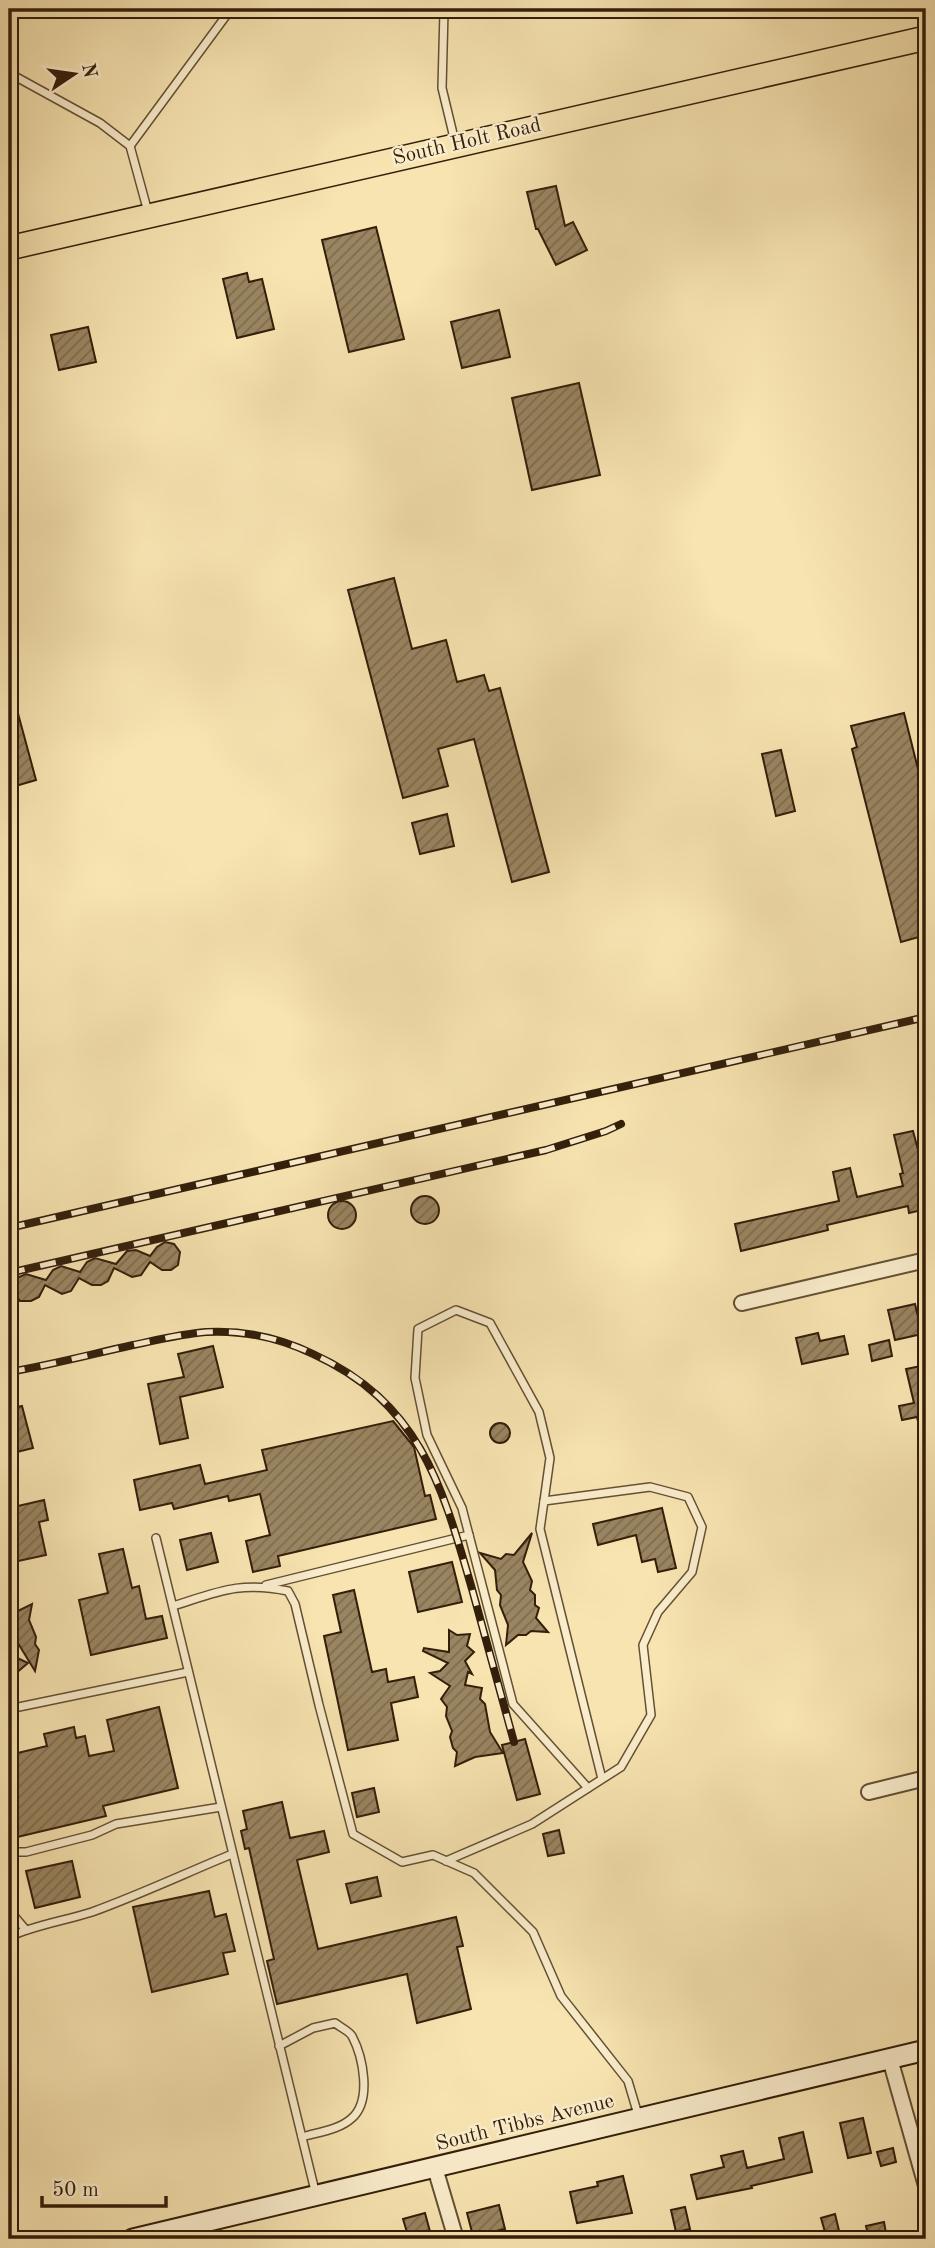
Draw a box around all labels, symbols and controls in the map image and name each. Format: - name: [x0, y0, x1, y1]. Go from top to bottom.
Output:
- north arrow: [38, 38, 108, 108]
- text: N: [77, 62, 99, 80]
- street label: South Holt Road: [391, 115, 543, 169]
- street label: South Tibbs Avenue: [434, 2091, 616, 2155]
- scale bar: [42, 2164, 166, 2208]
- text: 50 m: [52, 2180, 99, 2201]

